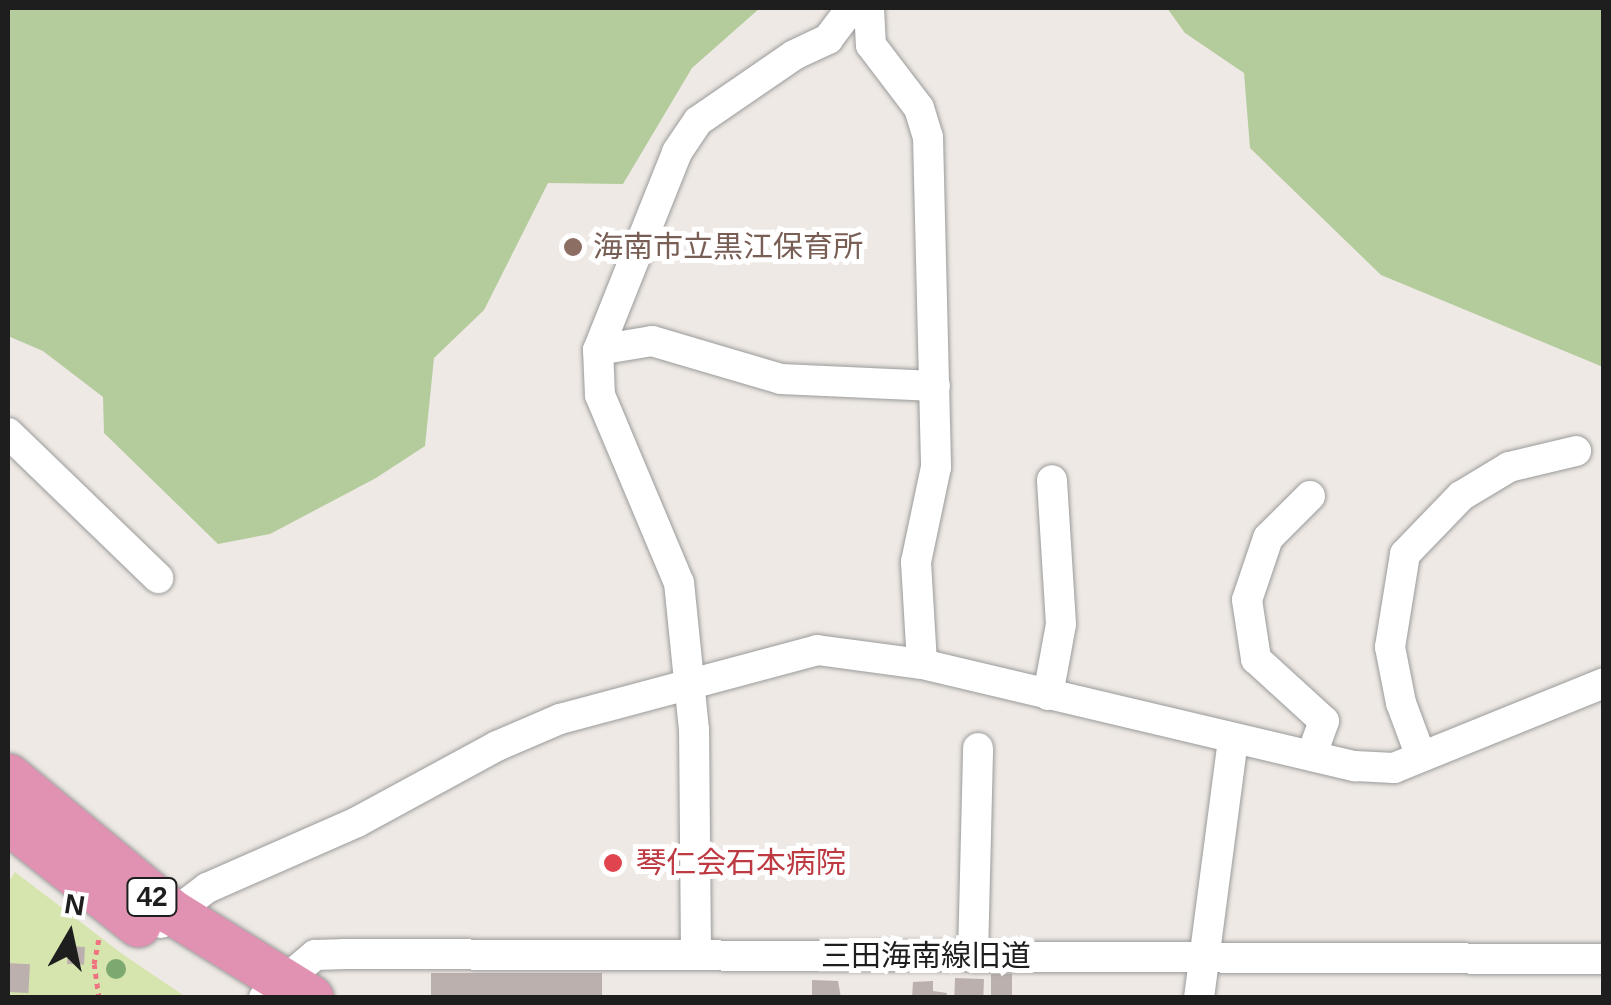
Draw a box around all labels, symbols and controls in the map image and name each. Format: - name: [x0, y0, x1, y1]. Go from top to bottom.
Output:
- place label: 海南市立黒江保育所: [593, 229, 863, 265]
- marker: 海南市立黒江保育所: [562, 236, 584, 258]
- place label: 琴仁会石本病院: [636, 845, 846, 881]
- marker: 琴仁会石本病院: [600, 850, 626, 876]
- road number: 42: [124, 874, 180, 920]
- north arrow: [20, 885, 120, 985]
- text: N: [62, 888, 87, 922]
- street label: 三田海南線旧道: [821, 938, 1031, 974]

